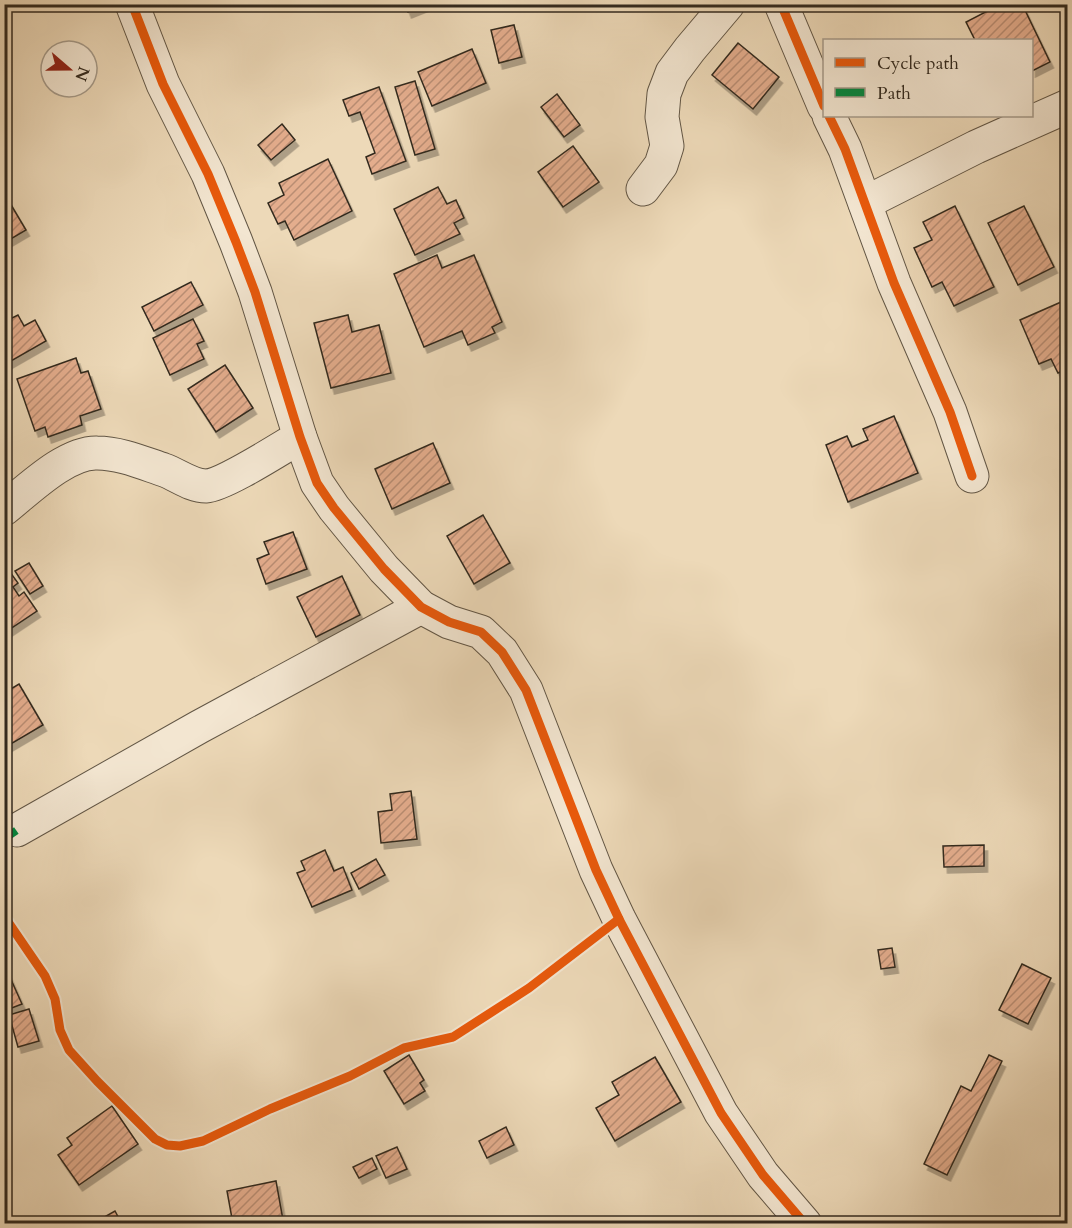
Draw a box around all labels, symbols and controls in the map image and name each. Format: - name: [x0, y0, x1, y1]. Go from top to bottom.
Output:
- north arrow: [39, 39, 99, 99]
- legend: [823, 39, 1033, 117]
- text: Cycle path: [877, 51, 959, 76]
- text: N: [69, 63, 95, 84]
- text: Path: [877, 81, 911, 106]

